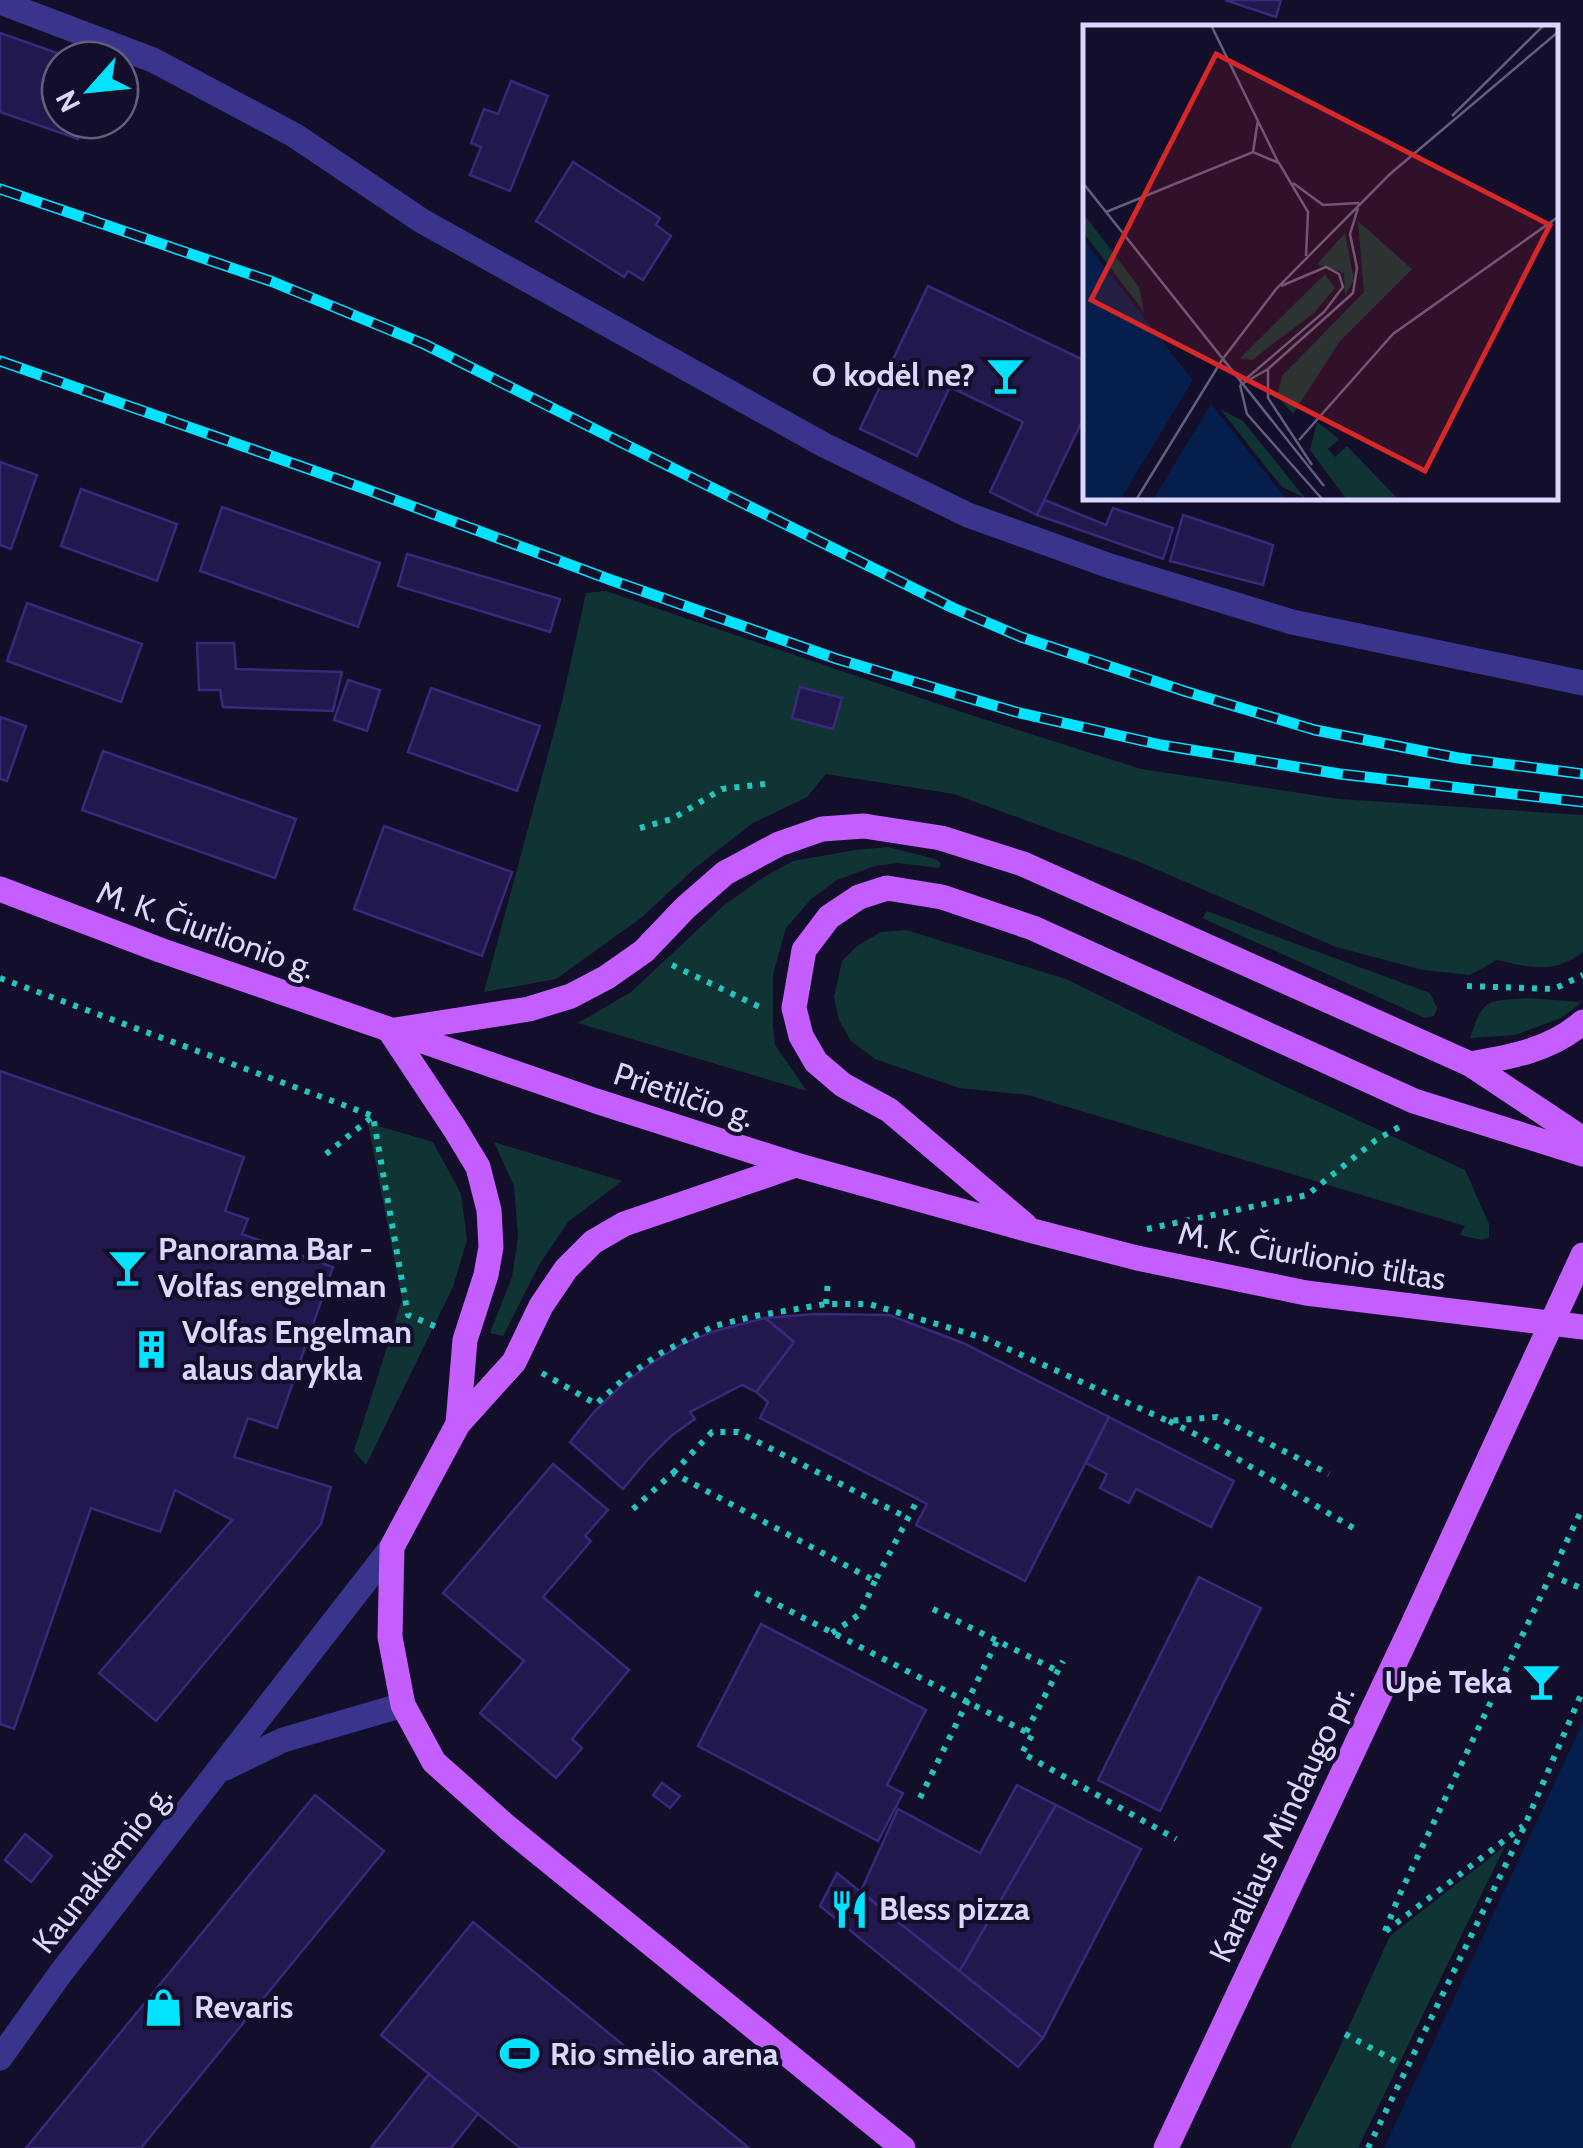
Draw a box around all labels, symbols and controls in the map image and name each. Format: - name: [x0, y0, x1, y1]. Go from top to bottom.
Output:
- inset map: [1083, 25, 1558, 500]
- north arrow: [40, 40, 140, 140]
- text: N: [48, 85, 87, 118]
- bar icon: O kodėl ne?: [984, 354, 1026, 396]
- place label: O kodėl ne?: [812, 355, 975, 394]
- street label: M. K. Čiurlionio g.: [92, 872, 321, 987]
- street label: Prietilčio g.: [609, 1054, 759, 1135]
- street label: M. K. Čiurlionio tiltas: [1175, 1213, 1449, 1298]
- place label: Panorama Bar - Volfas engelman: [158, 1229, 386, 1305]
- bar icon: Panorama Bar - Volfas engelman: [107, 1246, 149, 1288]
- place label: Volfas Engelman alaus darykla: [182, 1312, 412, 1388]
- building icon: Volfas Engelman alaus darykla: [131, 1329, 173, 1371]
- bar icon: Upė Teka: [1521, 1661, 1563, 1703]
- place label: Upė Teka: [1384, 1662, 1512, 1701]
- street label: Karaliaus Mindaugo pr.: [1200, 1679, 1363, 1968]
- street label: Kaunakiemio g.: [24, 1777, 180, 1961]
- restaurant icon: Bless pizza: [828, 1888, 870, 1930]
- place label: Bless pizza: [879, 1889, 1030, 1928]
- shop icon: Revaris: [143, 1986, 185, 2028]
- place label: Revaris: [194, 1987, 293, 2026]
- sports icon: Rio smėlio arena: [499, 2033, 541, 2075]
- place label: Rio smėlio arena: [550, 2034, 779, 2073]

